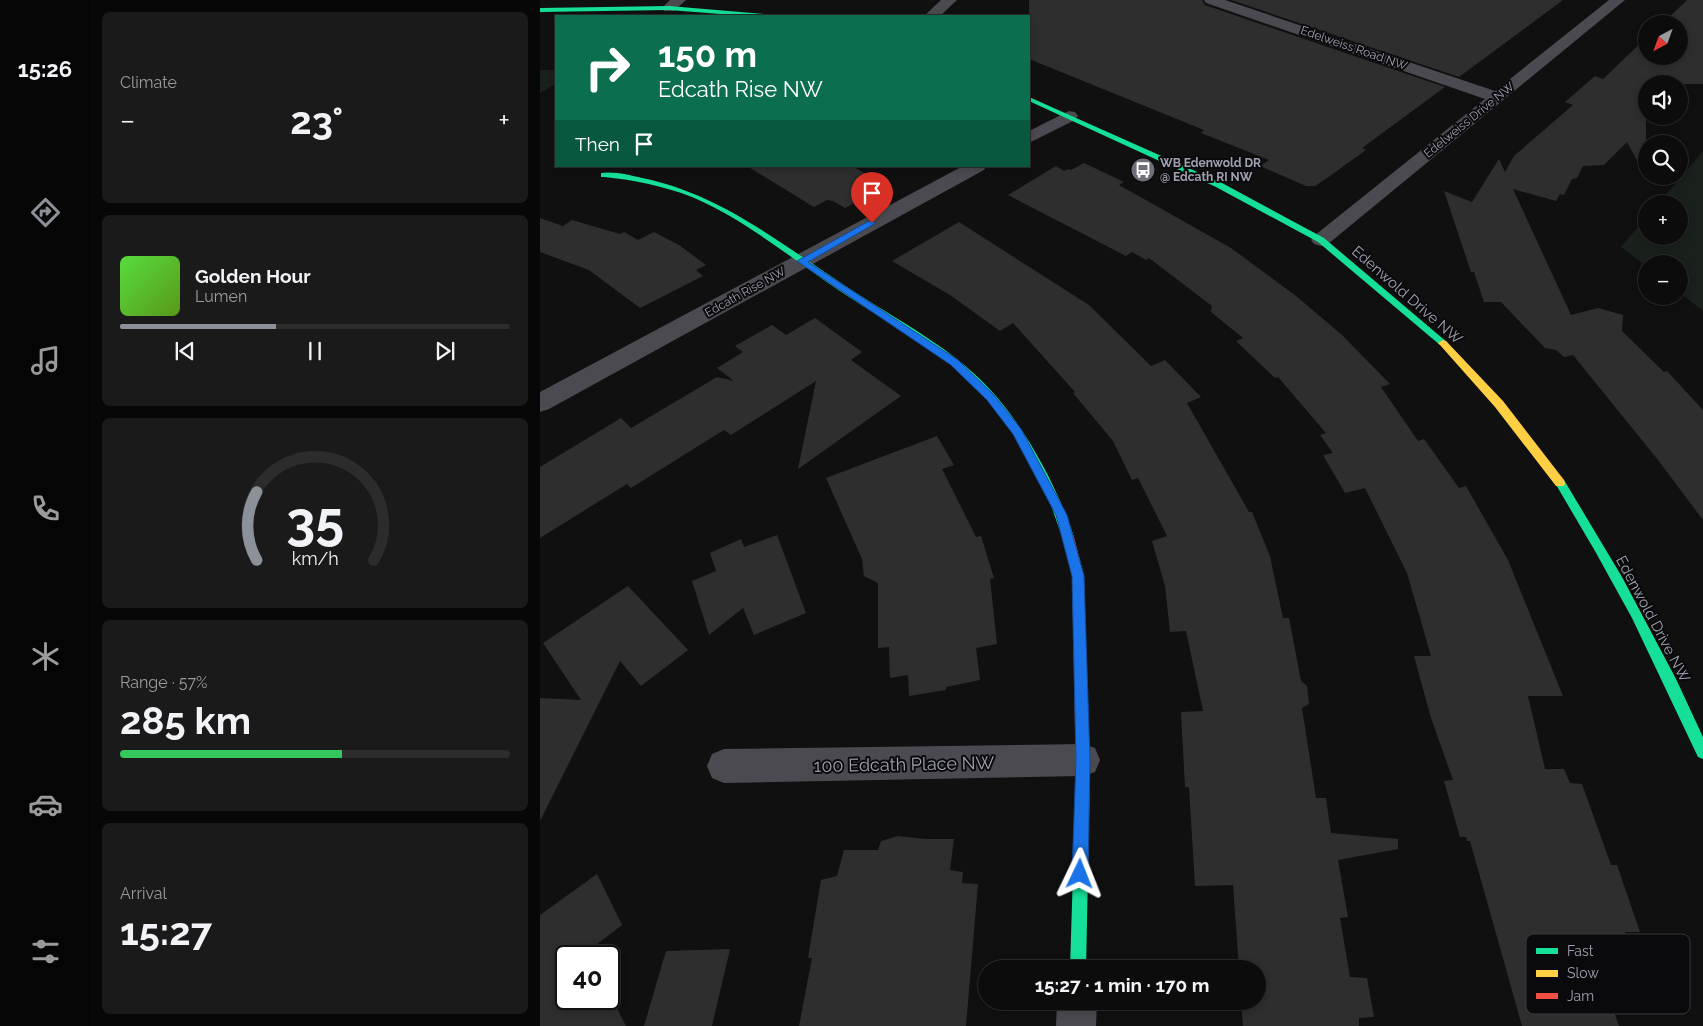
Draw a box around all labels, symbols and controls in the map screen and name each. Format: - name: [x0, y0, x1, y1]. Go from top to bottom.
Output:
- north arrow: [1638, 15, 1688, 65]
- map controls: [1638, 15, 1688, 305]
- street label: Edelweiss Road NW: [1299, 23, 1410, 73]
- text: 150 m: [658, 34, 757, 75]
- icon: right: [575, 35, 640, 100]
- text: 15:26: [18, 56, 72, 82]
- text: Climate: [120, 73, 177, 92]
- button: sound: [1638, 75, 1688, 125]
- text: Edcath Rise NW: [658, 76, 823, 102]
- street label: Edelweiss Drive NW: [1421, 79, 1517, 161]
- text: 23°: [290, 98, 343, 143]
- text: −: [120, 104, 135, 137]
- text: +: [498, 104, 510, 137]
- icon: arrive: [630, 130, 658, 158]
- text: Then: [575, 133, 620, 155]
- button: search: [1638, 135, 1688, 185]
- place label: WB Edenwold DR @ Edcath RI NW: [1160, 156, 1261, 184]
- bus stop icon: WB Edenwold DR @ Edcath RI NW: [1130, 157, 1156, 183]
- pin: [851, 172, 893, 223]
- icon: arrive: [858, 179, 886, 207]
- icon: directions: [28, 195, 63, 230]
- button: +: [1638, 195, 1688, 245]
- street label: Edenwold Drive NW: [1348, 242, 1466, 348]
- button: −: [1638, 255, 1688, 305]
- street label: Edcath Rise NW: [702, 264, 788, 320]
- text: Golden Hour: [195, 265, 311, 287]
- text: Lumen: [195, 287, 247, 306]
- icon: previous: [171, 337, 199, 365]
- icon: pause: [301, 337, 329, 365]
- icon: next: [431, 337, 459, 365]
- icon: music: [28, 343, 63, 378]
- text: 35: [286, 490, 344, 551]
- icon: phone: [28, 491, 63, 526]
- text: km/h: [291, 548, 339, 569]
- street label: Edenwold Drive NW: [1612, 553, 1694, 686]
- icon: climate: [28, 639, 63, 674]
- text: Range · 57%: [120, 673, 208, 692]
- text: 285 km: [120, 698, 251, 743]
- street label: 100 Edcath Place NW: [814, 752, 995, 776]
- icon: car: [28, 787, 63, 822]
- position arrow: [1053, 847, 1105, 899]
- text: Arrival: [120, 884, 167, 903]
- text: 15:27: [120, 909, 212, 954]
- icon: filters: [28, 934, 63, 969]
- legend: [1526, 934, 1690, 1014]
- text: Fast: [1567, 943, 1594, 959]
- speed limit sign: 40: [555, 945, 620, 1010]
- text: Slow: [1567, 965, 1599, 981]
- text: 15:27 · 1 min · 170 m: [1035, 974, 1209, 996]
- text: Jam: [1567, 988, 1594, 1004]

